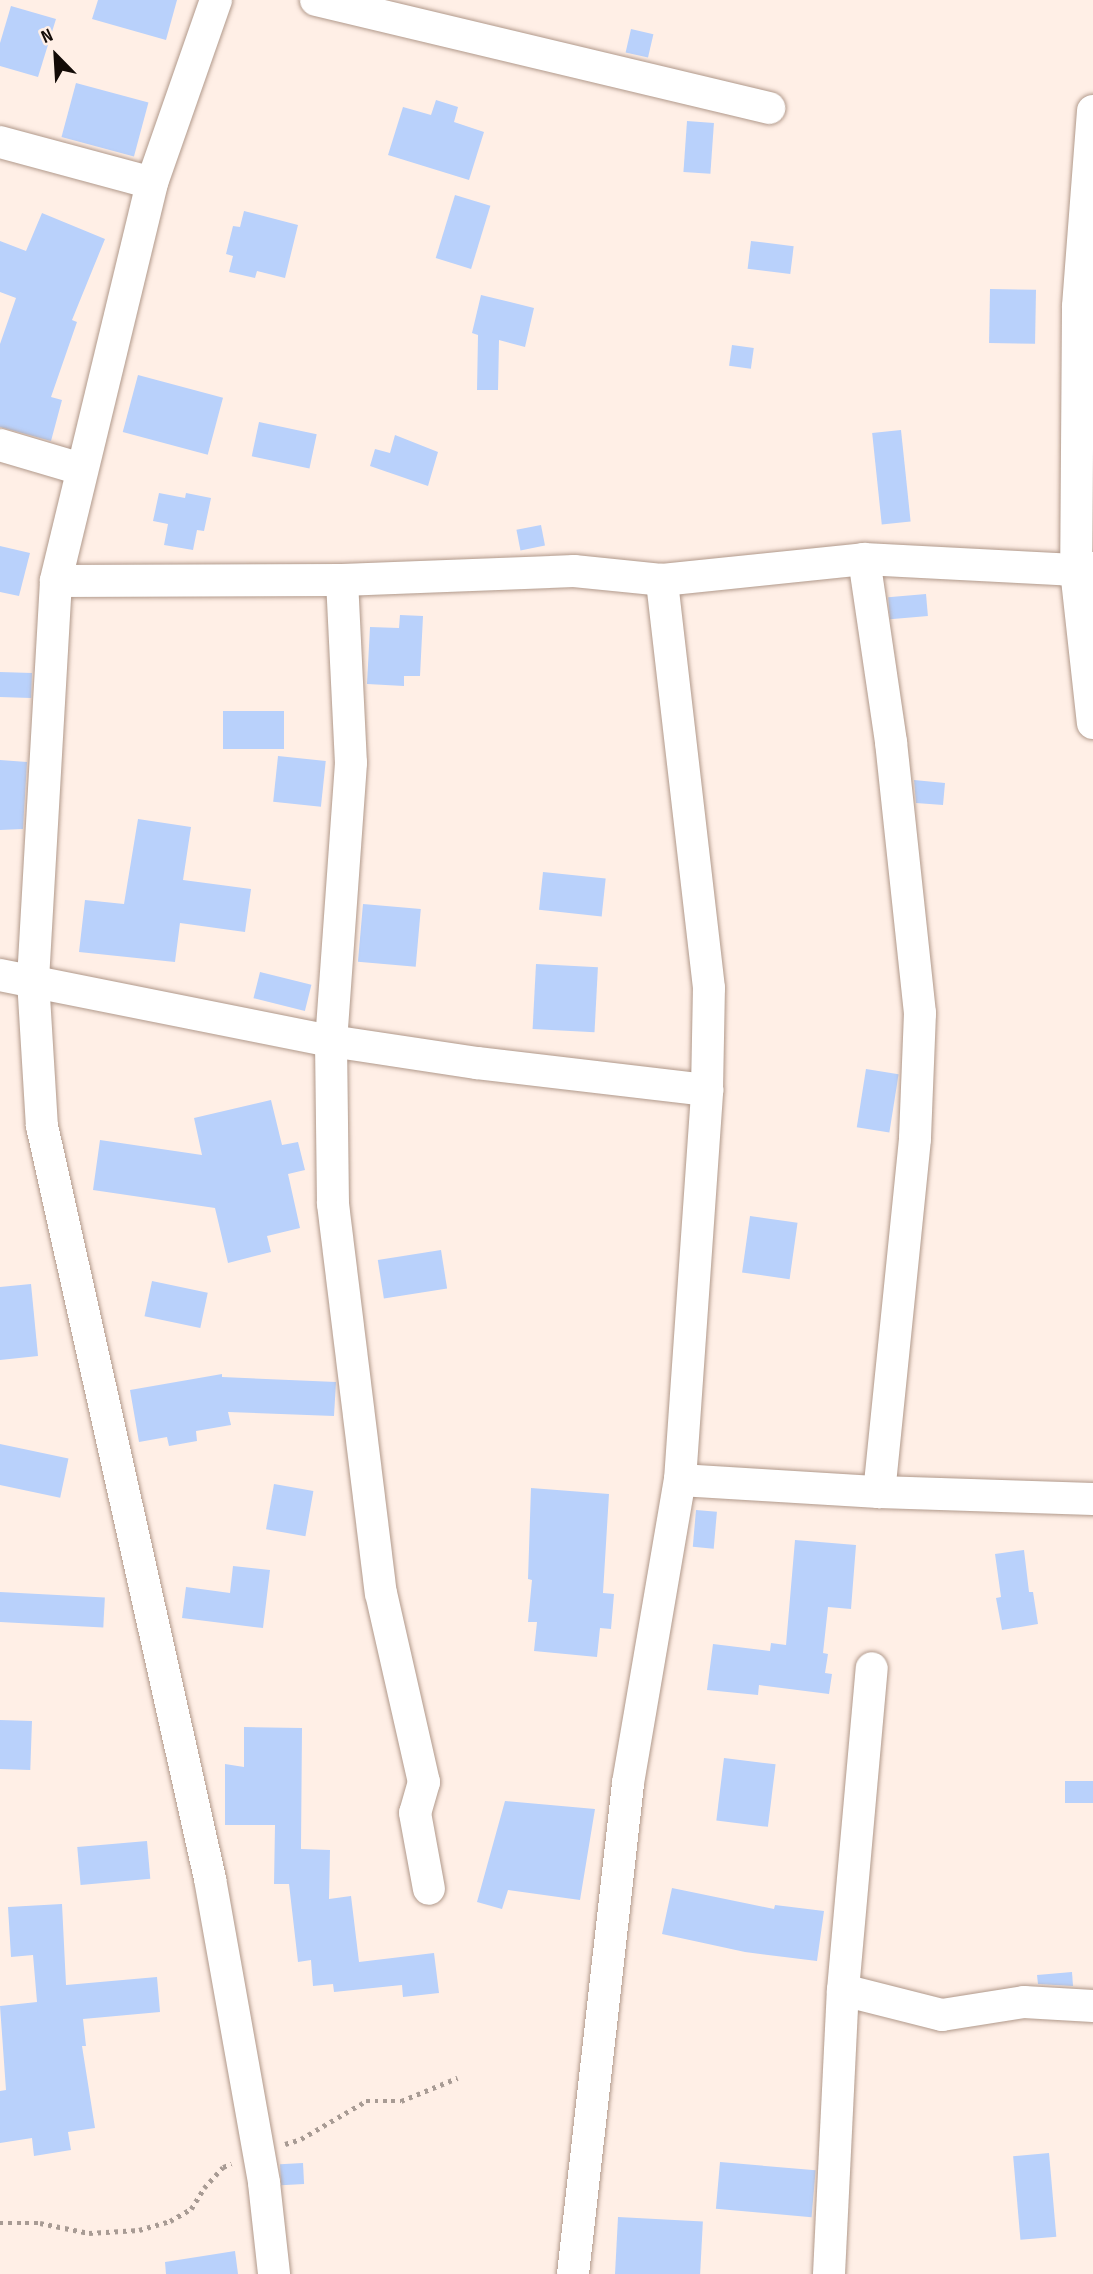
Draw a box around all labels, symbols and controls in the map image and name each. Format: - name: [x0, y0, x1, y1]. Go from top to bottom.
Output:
- north arrow: [21, 21, 91, 91]
- text: N: [38, 24, 57, 49]

